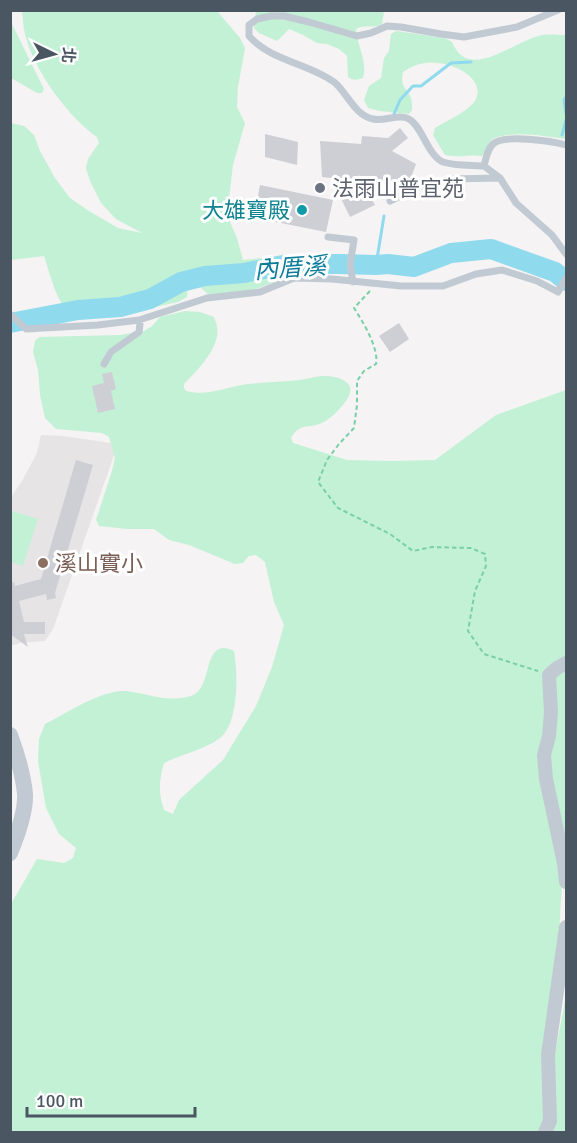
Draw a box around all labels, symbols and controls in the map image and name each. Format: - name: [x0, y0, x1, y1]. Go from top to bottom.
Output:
- north arrow: [24, 24, 84, 84]
- text: 北: [57, 46, 79, 64]
- place label: 法雨山普宜苑: [332, 175, 464, 202]
- marker: 法雨山普宜苑: [313, 181, 327, 195]
- place label: 大雄寶殿: [202, 197, 290, 224]
- marker: 大雄寶殿: [295, 203, 309, 217]
- water label: 內厝溪: [253, 250, 330, 285]
- place label: 溪山實小: [55, 550, 143, 577]
- marker: 溪山實小: [36, 556, 50, 570]
- scale bar: [27, 1080, 195, 1118]
- text: 100 m: [36, 1090, 83, 1112]

